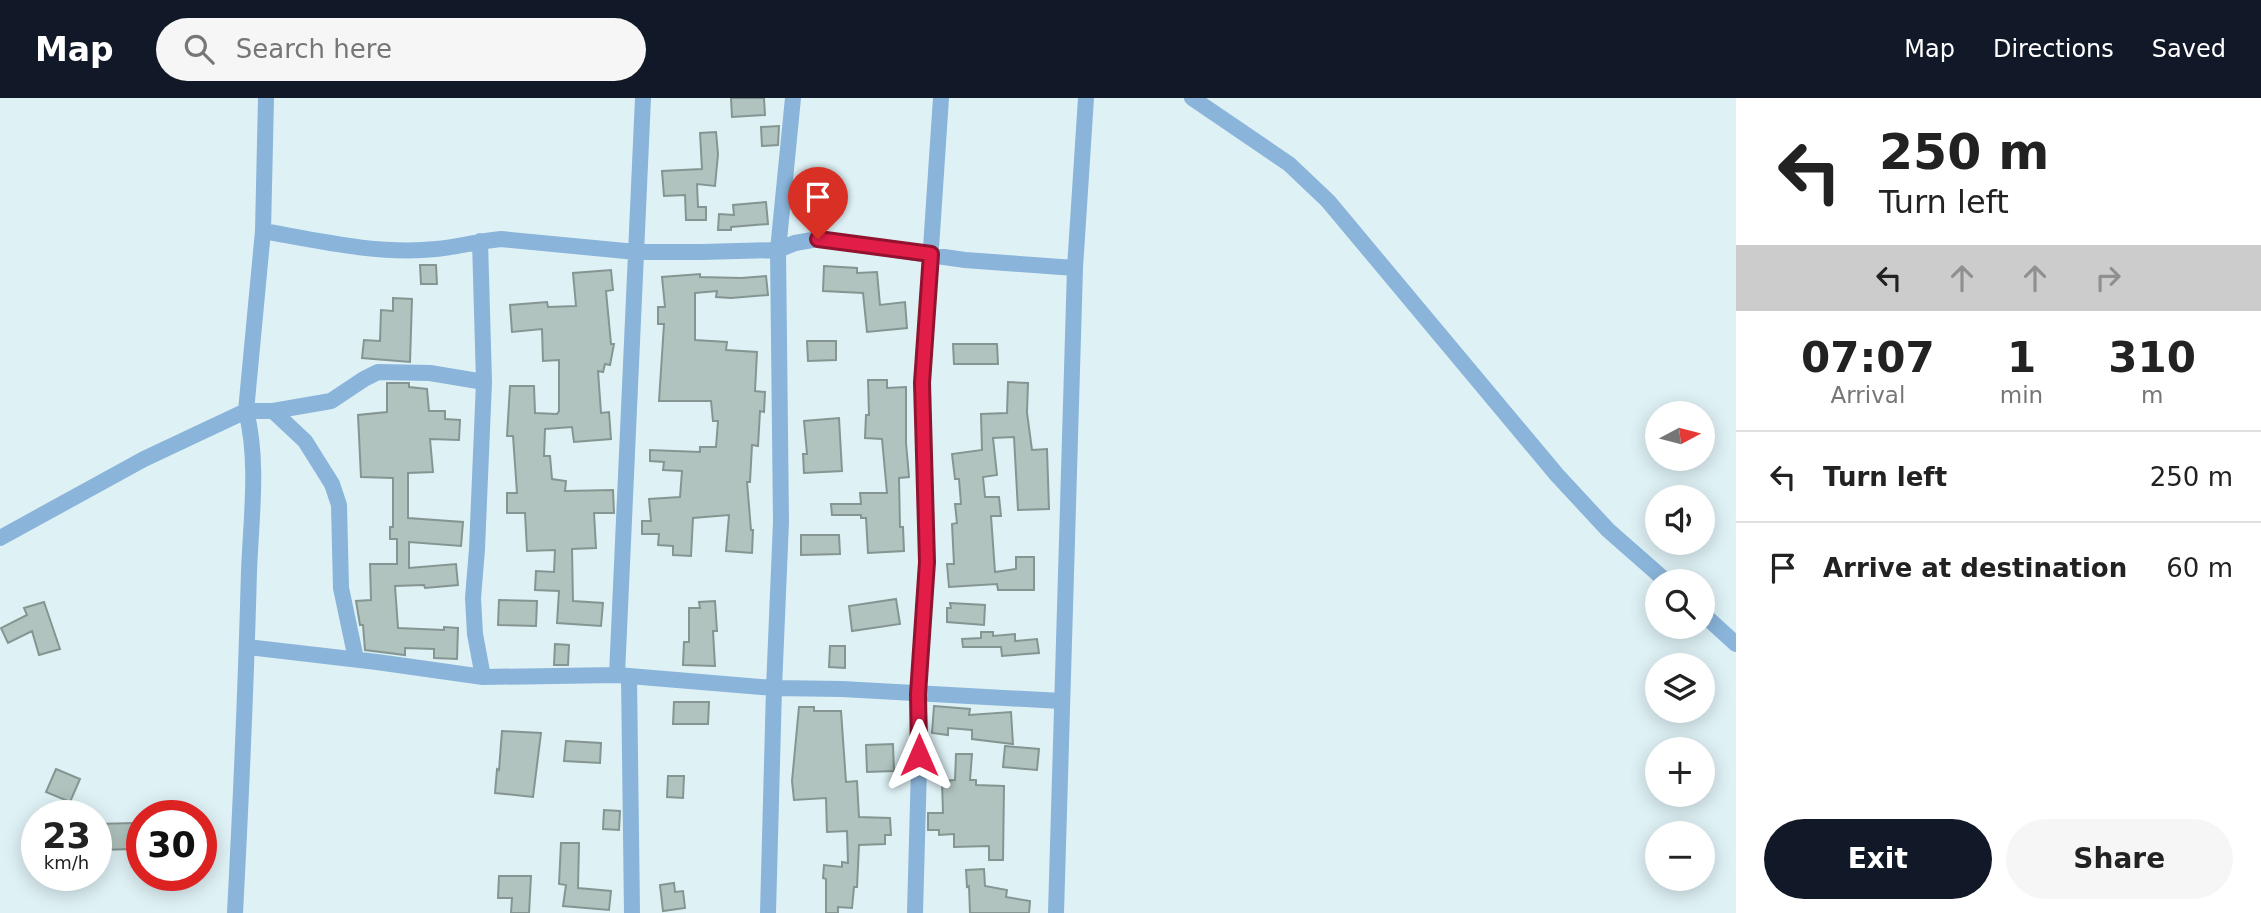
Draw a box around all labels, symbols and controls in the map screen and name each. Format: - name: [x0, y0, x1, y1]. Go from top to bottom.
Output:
- search box: [156, 18, 646, 81]
- text: Map: [35, 30, 114, 69]
- icon: search: [180, 30, 218, 68]
- text: Search here: [236, 34, 392, 64]
- text: Map: [1904, 35, 1955, 63]
- text: Directions: [1993, 35, 2114, 63]
- text: Saved: [2152, 35, 2226, 63]
- text: 250 m: [1879, 124, 2049, 181]
- icon: left: [1764, 126, 1855, 217]
- pin: [788, 167, 848, 239]
- icon: arrive: [799, 178, 837, 216]
- text: Turn left: [1879, 183, 2009, 221]
- icon: left: [1870, 259, 1908, 297]
- icon: ahead: [1943, 259, 1981, 297]
- icon: ahead: [2016, 259, 2054, 297]
- icon: right: [2089, 259, 2127, 297]
- text: 07:07: [1801, 333, 1935, 382]
- text: 1: [2007, 333, 2036, 382]
- text: 310: [2108, 333, 2196, 382]
- text: Arrival: [1831, 382, 1905, 408]
- text: min: [2000, 382, 2043, 408]
- text: m: [2141, 382, 2163, 408]
- north arrow: [1645, 401, 1715, 471]
- map controls: [1645, 401, 1715, 891]
- icon: left: [1764, 458, 1802, 496]
- text: Turn left: [1823, 462, 1947, 492]
- text: 250 m: [2150, 462, 2233, 492]
- button: sound: [1645, 485, 1715, 555]
- icon: arrive: [1764, 549, 1802, 587]
- text: Arrive at destination: [1823, 553, 2127, 583]
- text: 60 m: [2166, 553, 2233, 583]
- button: search: [1645, 569, 1715, 639]
- button: layers: [1645, 653, 1715, 723]
- position arrow: [882, 718, 956, 792]
- button: +: [1645, 737, 1715, 807]
- speed limit sign: 30: [126, 800, 217, 891]
- text: 23: [42, 816, 91, 856]
- button: Exit: [1764, 819, 1992, 899]
- button: Share: [2006, 819, 2233, 899]
- button: −: [1645, 821, 1715, 891]
- text: km/h: [44, 852, 89, 873]

